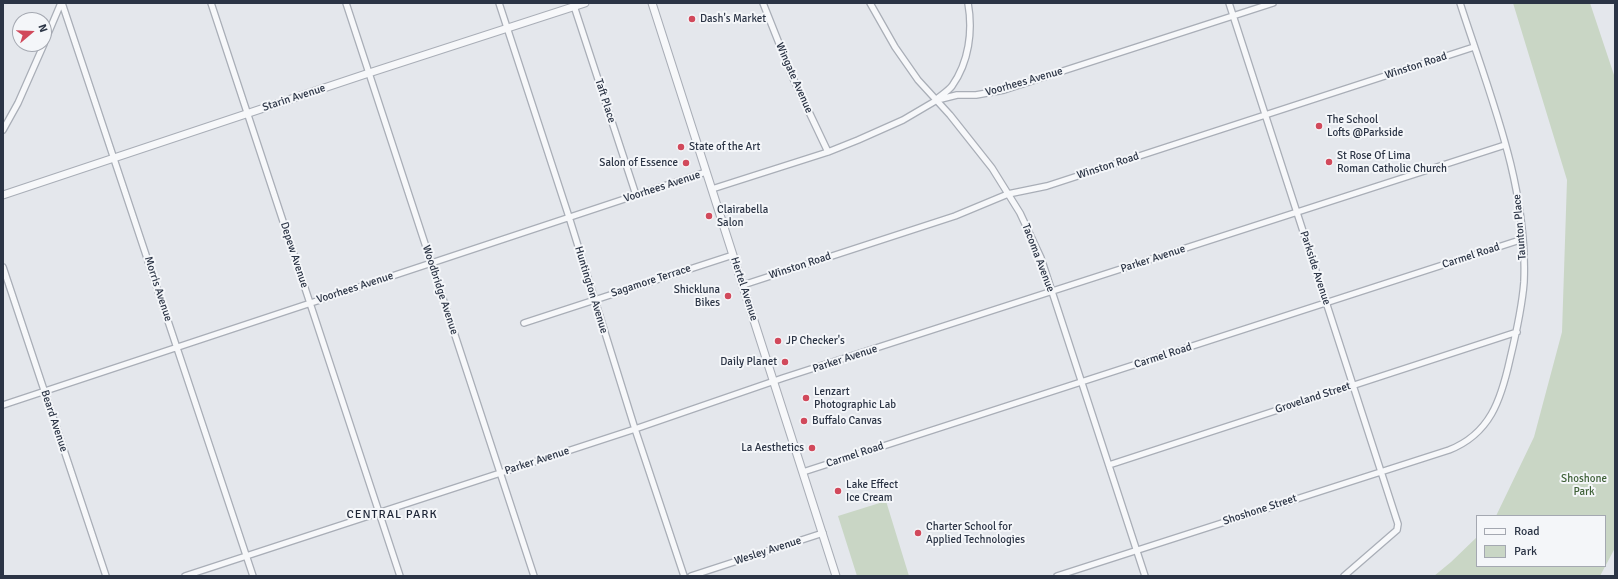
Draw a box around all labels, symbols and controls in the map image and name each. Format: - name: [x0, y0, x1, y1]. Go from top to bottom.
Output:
- north arrow: [12, 12, 52, 52]
- place label: Dash's Market: [700, 12, 766, 26]
- marker: Dash's Market: [687, 14, 697, 24]
- text: N: [35, 23, 50, 34]
- street label: Wingate Avenue: [773, 41, 815, 115]
- street label: Winston Road: [1383, 50, 1449, 82]
- street label: Voorhees Avenue: [984, 65, 1064, 99]
- street label: Taft Place: [592, 77, 618, 125]
- street label: Starin Avenue: [261, 82, 327, 114]
- place label: The School Lofts @Parkside: [1327, 113, 1403, 139]
- marker: The School Lofts @Parkside: [1314, 121, 1324, 131]
- place label: State of the Art: [689, 140, 760, 154]
- marker: State of the Art: [676, 142, 686, 152]
- place label: St Rose Of Lima Roman Catholic Church: [1337, 149, 1447, 175]
- street label: Winston Road: [1075, 150, 1141, 182]
- place label: Salon of Essence: [599, 156, 678, 170]
- marker: St Rose Of Lima Roman Catholic Church: [1324, 157, 1334, 167]
- marker: Salon of Essence: [681, 158, 691, 168]
- street label: Voorhees Avenue: [622, 168, 702, 206]
- street label: Taunton Place: [1511, 194, 1529, 260]
- place label: Clairabella Salon: [717, 203, 768, 229]
- marker: Clairabella Salon: [704, 211, 714, 221]
- street label: Depew Avenue: [277, 220, 311, 290]
- street label: Tacoma Avenue: [1019, 222, 1057, 294]
- street label: Parkside Avenue: [1297, 229, 1333, 307]
- street label: Carmel Road: [1441, 241, 1501, 271]
- street label: Parker Avenue: [1119, 242, 1187, 276]
- street label: Woodbridge Avenue: [419, 244, 461, 336]
- street label: Huntington Avenue: [571, 245, 611, 335]
- street label: Winston Road: [767, 250, 833, 282]
- street label: Morris Avenue: [141, 255, 175, 323]
- street label: Hertel Avenue: [727, 255, 761, 323]
- street label: Sagamore Terrace: [609, 262, 693, 300]
- street label: Voorhees Avenue: [315, 269, 395, 307]
- place label: Shickluna Bikes: [674, 283, 720, 309]
- marker: Shickluna Bikes: [723, 291, 733, 301]
- place label: JP Checker's: [786, 334, 845, 348]
- marker: JP Checker's: [773, 336, 783, 346]
- street label: Carmel Road: [1133, 341, 1193, 371]
- street label: Parker Avenue: [811, 342, 879, 376]
- place label: Daily Planet: [720, 355, 777, 369]
- marker: Daily Planet: [780, 357, 790, 367]
- street label: Groveland Street: [1274, 380, 1352, 416]
- place label: Lenzart Photographic Lab: [814, 385, 896, 411]
- street label: Beard Avenue: [38, 388, 70, 454]
- marker: Lenzart Photographic Lab: [801, 393, 811, 403]
- place label: Buffalo Canvas: [812, 414, 882, 428]
- marker: Buffalo Canvas: [799, 416, 809, 426]
- street label: Carmel Road: [825, 440, 885, 470]
- place label: La Aesthetics: [741, 441, 804, 455]
- marker: La Aesthetics: [807, 443, 817, 453]
- street label: Parker Avenue: [503, 444, 571, 478]
- park label: Shoshone Park: [1561, 472, 1607, 498]
- place label: Lake Effect Ice Cream: [846, 478, 898, 504]
- marker: Lake Effect Ice Cream: [833, 486, 843, 496]
- street label: Shoshone Street: [1221, 492, 1299, 528]
- district label: CENTRAL PARK: [346, 508, 438, 522]
- legend: [1476, 515, 1606, 567]
- place label: Charter School for Applied Technologies: [926, 520, 1025, 546]
- text: Road: [1514, 524, 1540, 539]
- marker: Charter School for Applied Technologies: [913, 528, 923, 538]
- street label: Wesley Avenue: [733, 534, 803, 568]
- text: Park: [1514, 544, 1537, 559]

